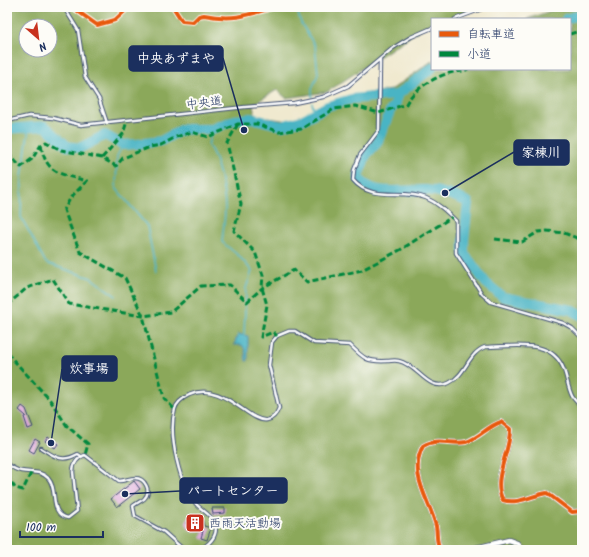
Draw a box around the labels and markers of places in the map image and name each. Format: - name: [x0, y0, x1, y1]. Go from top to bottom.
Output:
- callout: 中央あずまや: [129, 46, 223, 71]
- callout: 家棟川: [514, 140, 569, 165]
- callout: 炊事場: [62, 356, 117, 381]
- callout: パートセンター: [180, 478, 287, 503]
- building icon: 西雨天活動場: [184, 512, 206, 534]
- place label: 西雨天活動場: [209, 514, 281, 533]

